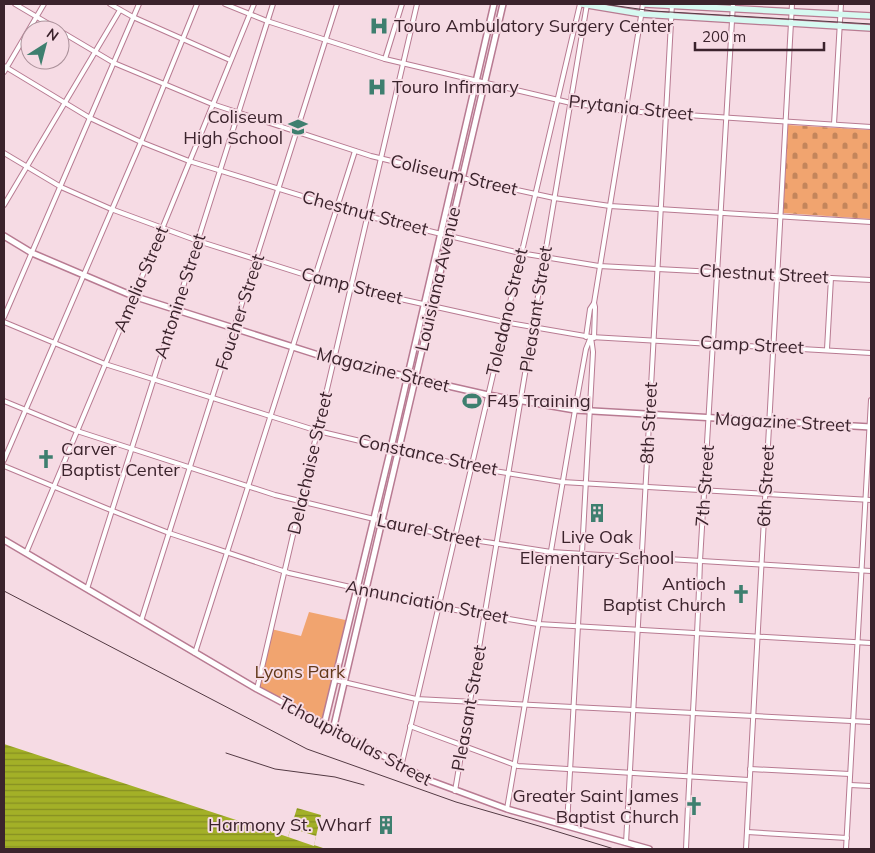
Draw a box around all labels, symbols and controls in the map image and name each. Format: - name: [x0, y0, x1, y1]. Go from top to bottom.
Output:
- place label: Touro Ambulatory Surgery Center: [394, 14, 674, 37]
- hospital icon: Touro Ambulatory Surgery Center: [368, 15, 390, 37]
- north arrow: [20, 20, 70, 70]
- scale bar: [695, 20, 824, 52]
- text: N: [43, 24, 62, 45]
- text: 200 m: [702, 27, 746, 46]
- place label: Touro Infirmary: [392, 75, 519, 98]
- hospital icon: Touro Infirmary: [366, 76, 388, 98]
- street label: Prytania Street: [567, 90, 695, 126]
- place label: Coliseum High School: [183, 105, 283, 149]
- school or university icon: Coliseum High School: [287, 116, 309, 138]
- street label: Coliseum Street: [388, 149, 520, 200]
- street label: Chestnut Street: [300, 185, 431, 240]
- street label: Louisiana Avenue: [410, 204, 465, 353]
- street label: Amelia Street: [108, 222, 173, 335]
- street label: Antonine Street: [149, 231, 211, 361]
- street label: Pleasant Street: [514, 244, 557, 374]
- street label: Toledano Street: [481, 246, 532, 378]
- street label: Foucher Street: [210, 251, 269, 373]
- street label: Chestnut Street: [699, 259, 829, 288]
- street label: Camp Street: [299, 262, 405, 309]
- street label: Camp Street: [700, 330, 805, 359]
- street label: Magazine Street: [314, 342, 452, 397]
- street label: 8th Street: [635, 381, 662, 465]
- street label: Delachaise Street: [282, 389, 337, 537]
- place label: F45 Training: [487, 389, 591, 412]
- sports icon: F45 Training: [461, 390, 483, 412]
- street label: Magazine Street: [714, 406, 852, 437]
- street label: Constance Street: [356, 429, 500, 481]
- place label: Carver Baptist Center: [61, 437, 180, 481]
- street label: 7th Street: [690, 444, 719, 528]
- street label: 6th Street: [752, 444, 779, 528]
- church icon: Carver Baptist Center: [35, 448, 57, 470]
- building icon: Live Oak Elementary School: [586, 502, 608, 524]
- street label: Laurel Street: [375, 508, 483, 553]
- place label: Live Oak Elementary School: [520, 525, 674, 569]
- place label: Antioch Baptist Church: [603, 572, 726, 616]
- street label: Annunciation Street: [344, 574, 510, 629]
- church icon: Antioch Baptist Church: [730, 583, 752, 605]
- street label: Pleasant Street: [446, 643, 491, 773]
- park label: Lyons Park: [255, 660, 346, 683]
- street label: Tchoupitoulas Street: [275, 690, 436, 791]
- place label: Greater Saint James Baptist Church: [513, 784, 679, 828]
- church icon: Greater Saint James Baptist Church: [683, 795, 705, 817]
- place label: Harmony St. Wharf: [208, 813, 372, 836]
- building icon: Harmony St. Wharf: [375, 814, 397, 836]

